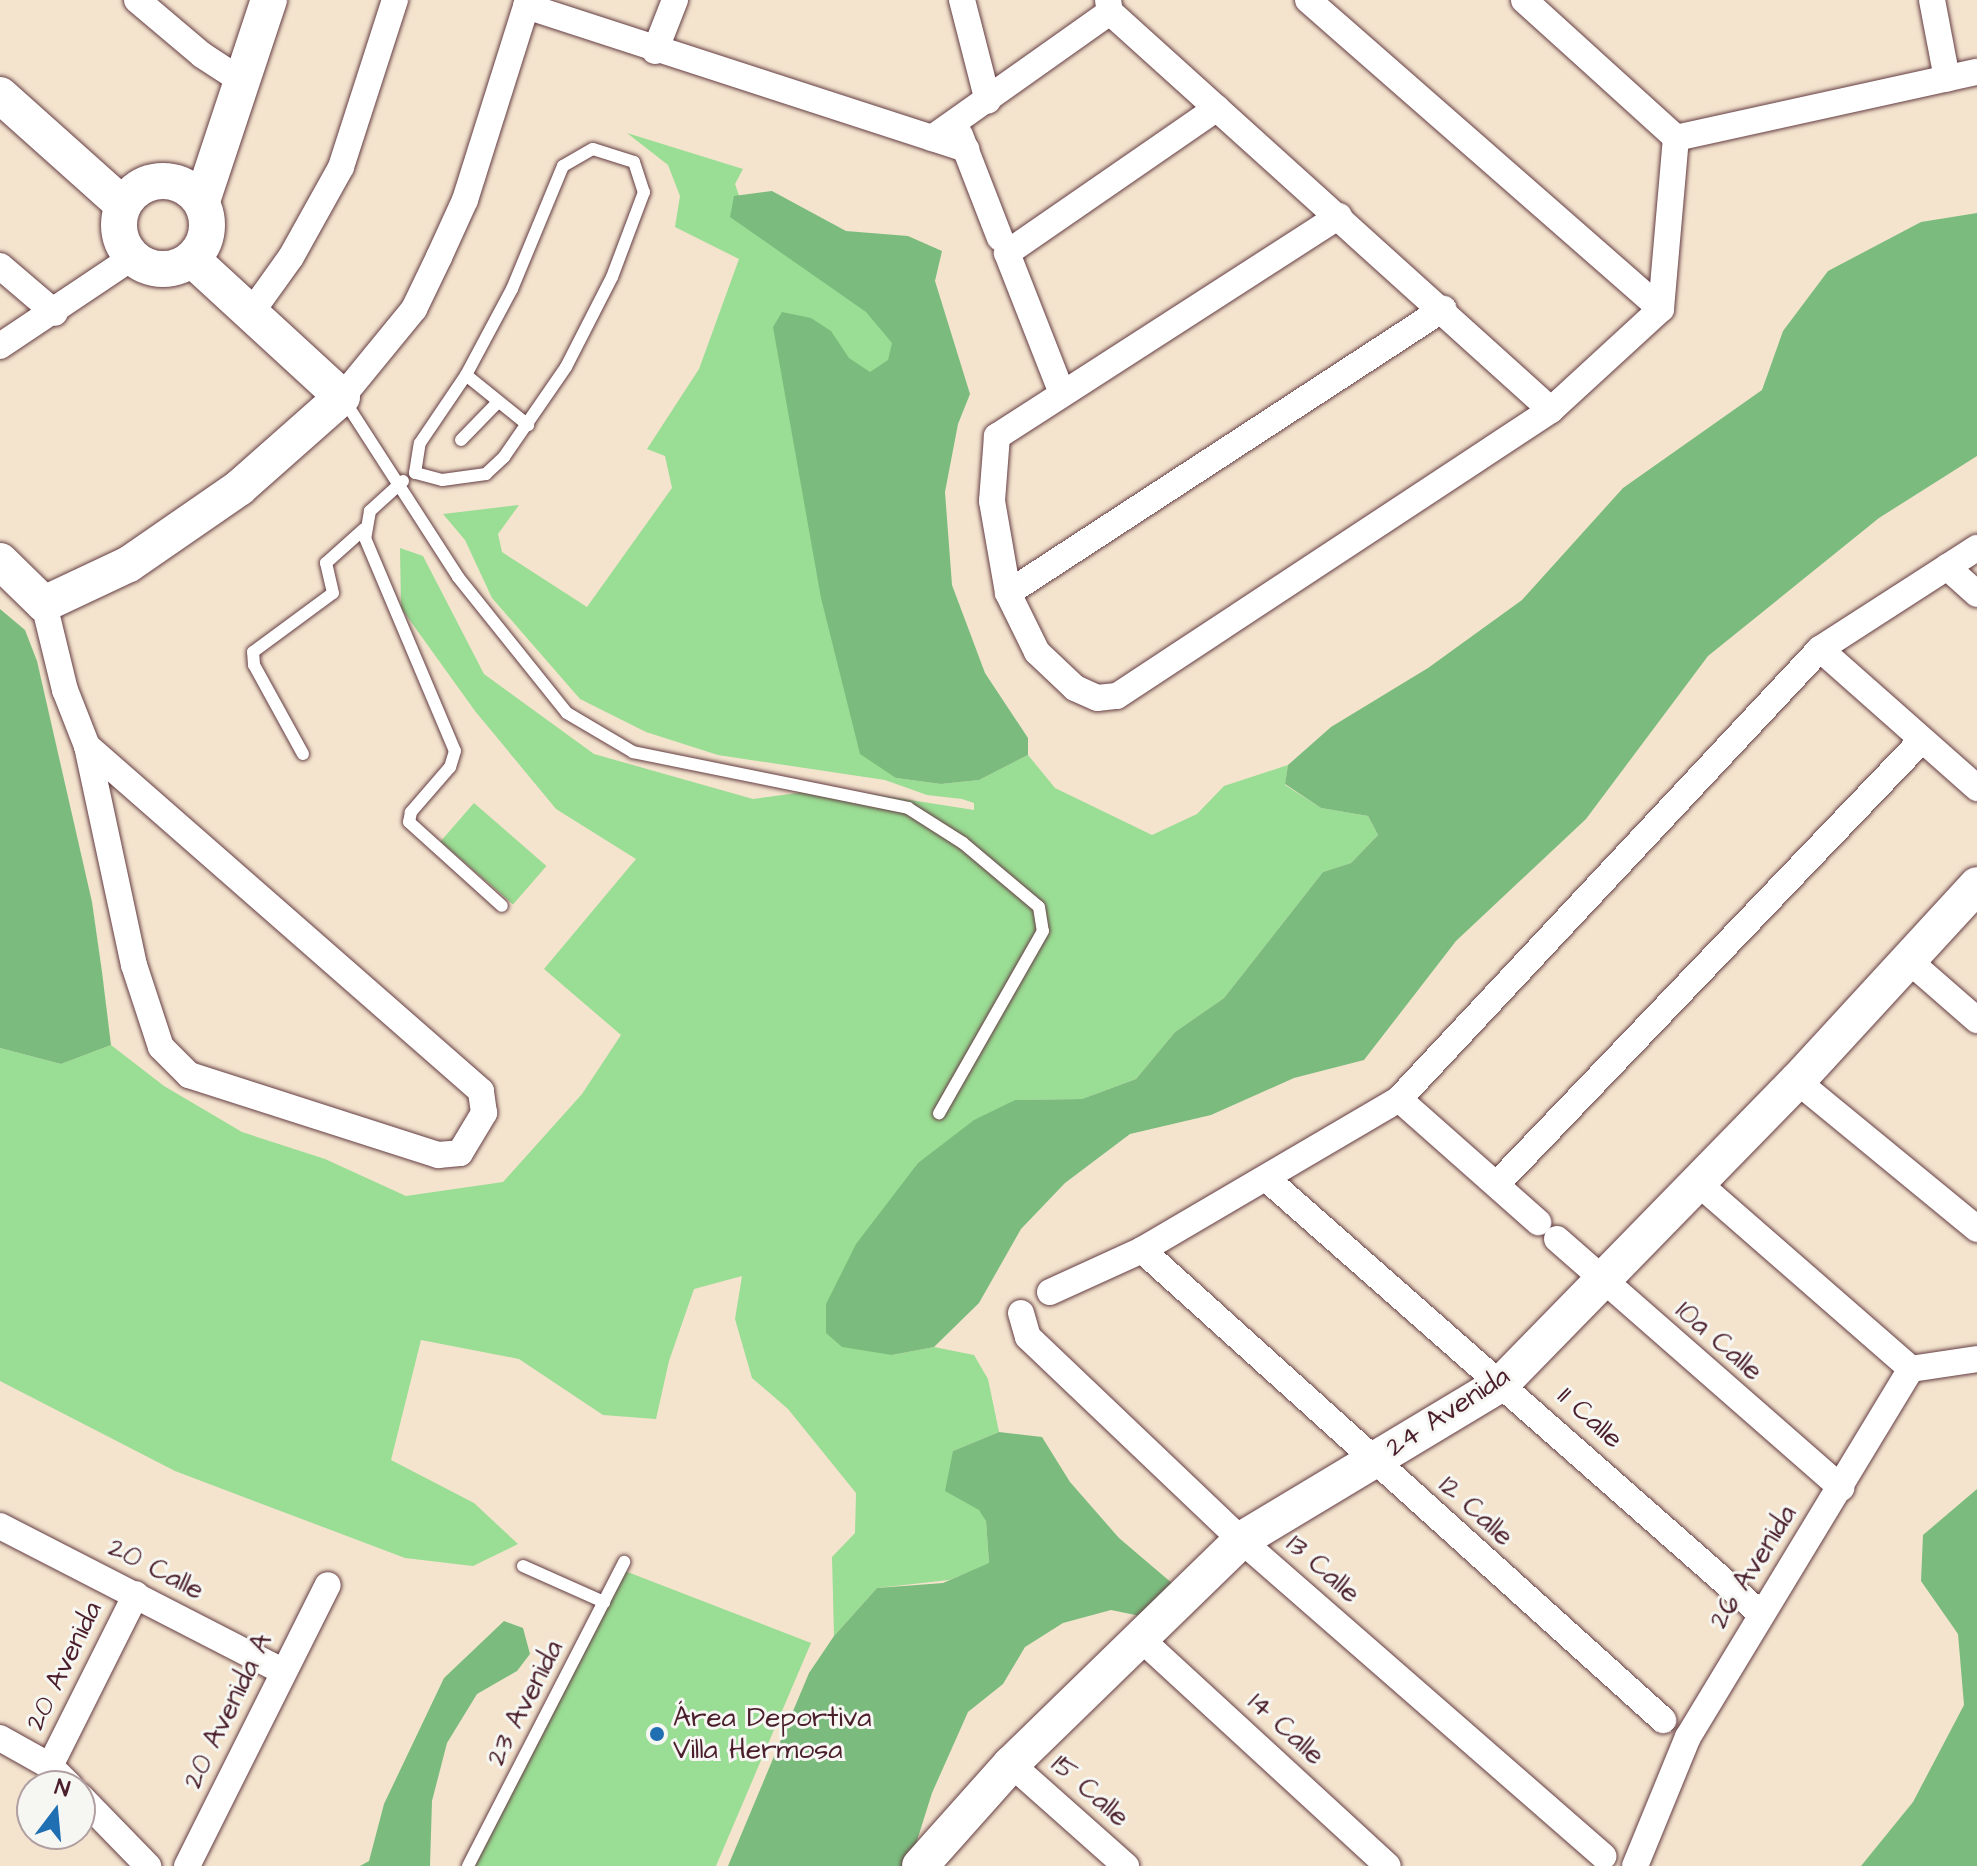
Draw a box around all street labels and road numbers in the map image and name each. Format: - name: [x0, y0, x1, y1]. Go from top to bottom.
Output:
- street label: 10a Calle: [1668, 1294, 1770, 1388]
- street label: 24 Avenida: [1380, 1360, 1516, 1464]
- street label: 11 Calle: [1550, 1380, 1630, 1456]
- street label: 12 Calle: [1432, 1469, 1520, 1553]
- street label: 26 Avenida: [1702, 1499, 1804, 1635]
- street label: 13 Calle: [1279, 1528, 1367, 1610]
- street label: 20 Calle: [103, 1531, 209, 1607]
- street label: 20 Avenida: [18, 1596, 110, 1736]
- street label: 20 Avenida A: [176, 1628, 280, 1794]
- street label: 23 Avenida: [479, 1635, 571, 1771]
- street label: 14 Calle: [1241, 1686, 1331, 1772]
- street label: 15 Calle: [1044, 1748, 1136, 1834]

